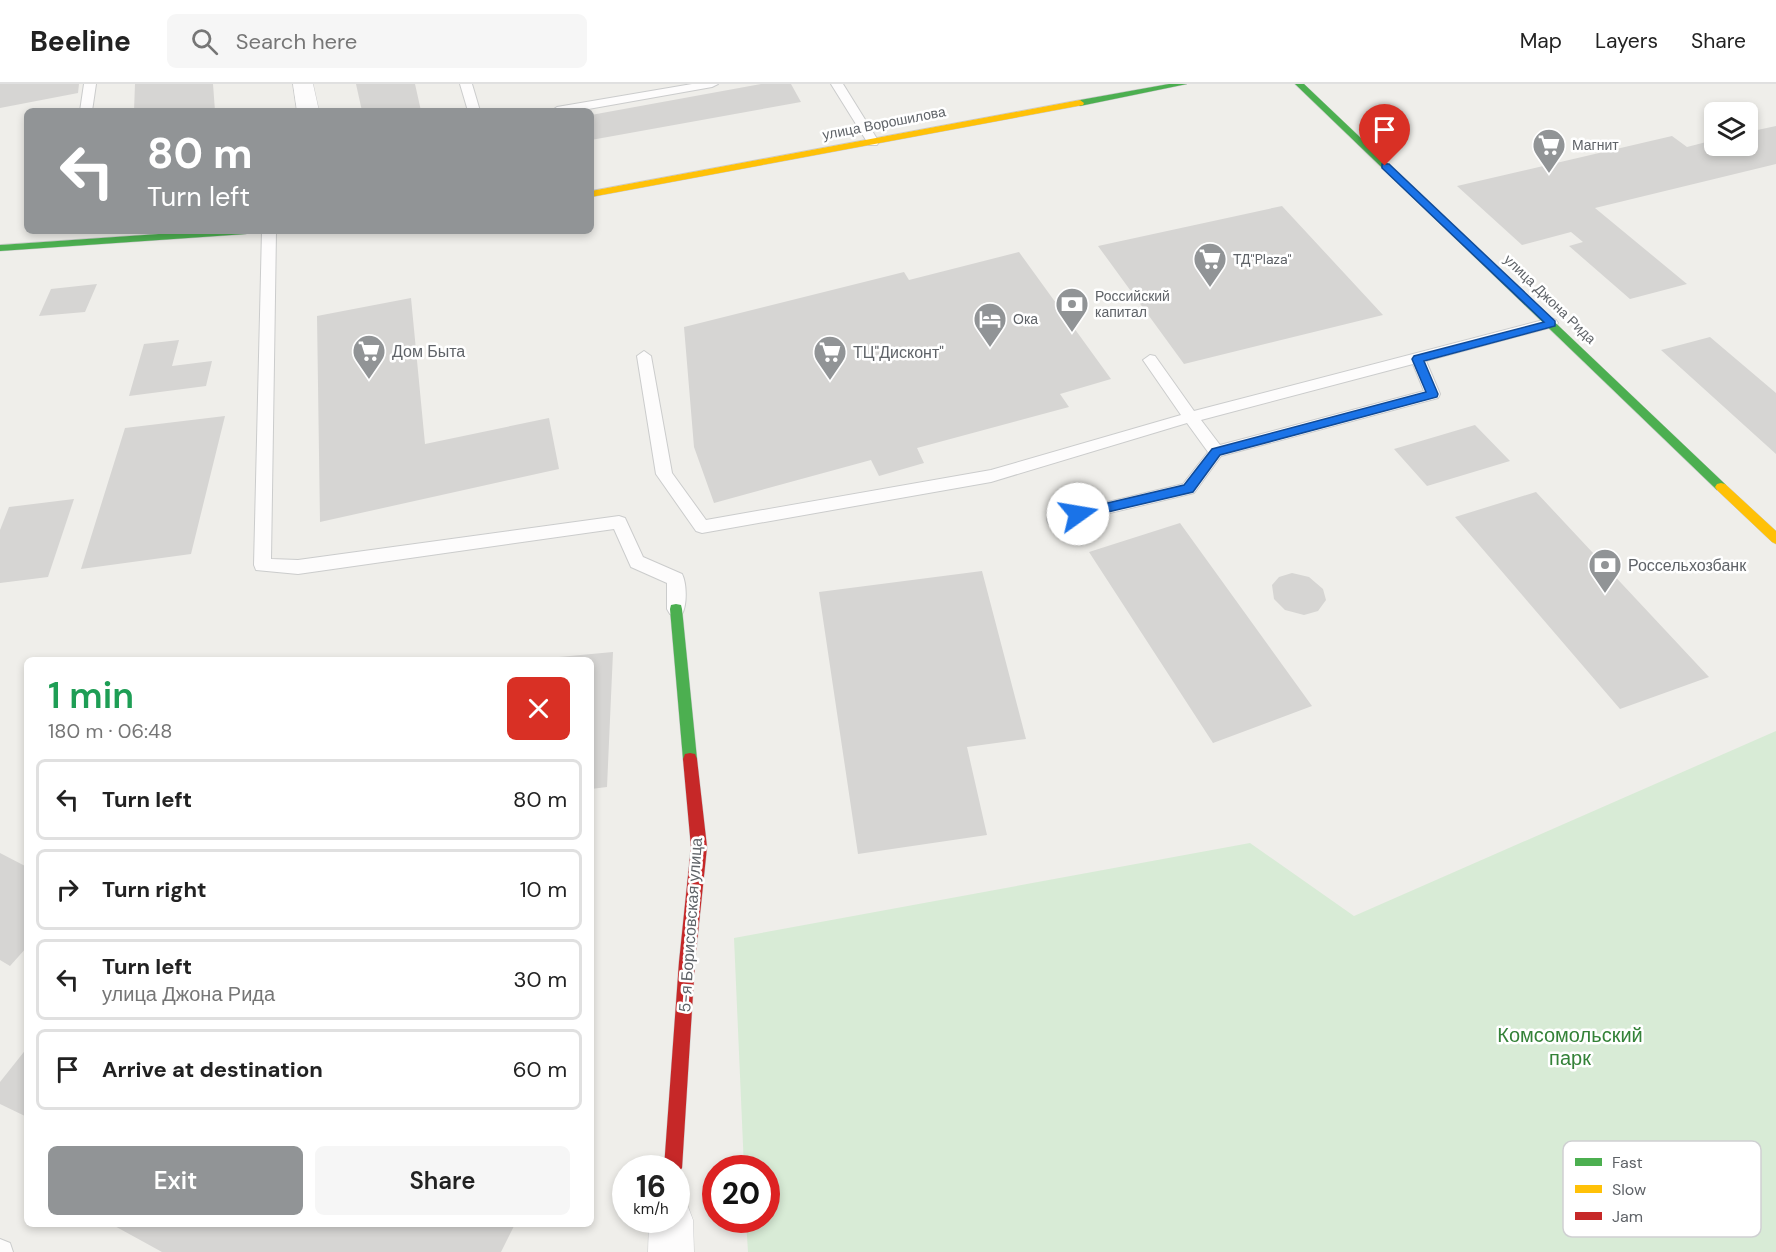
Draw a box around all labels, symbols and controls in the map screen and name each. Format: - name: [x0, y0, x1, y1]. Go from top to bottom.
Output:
- search box: [167, 14, 587, 68]
- text: Beeline: [30, 23, 131, 60]
- icon: search: [188, 25, 221, 58]
- text: Search here: [236, 27, 357, 56]
- text: Map: [1520, 27, 1562, 55]
- text: Layers: [1595, 27, 1658, 55]
- text: Share: [1691, 27, 1746, 55]
- street label: улица Ворошилова: [821, 102, 947, 144]
- map controls: [1704, 102, 1758, 156]
- button: layers: [1704, 102, 1758, 156]
- pin: [1359, 104, 1410, 166]
- icon: arrive: [1368, 113, 1401, 146]
- text: 80 m: [147, 126, 253, 181]
- supermarket icon: Магнит: [1531, 127, 1567, 174]
- icon: left: [48, 132, 126, 210]
- place label: Магнит: [1572, 136, 1619, 154]
- text: Turn left: [147, 179, 250, 214]
- supermarket icon: ТД"Plaza": [1192, 241, 1228, 288]
- place label: ТД"Plaza": [1233, 250, 1292, 268]
- street label: улица Джона Рида: [1500, 250, 1600, 348]
- bank icon: Российский капитал: [1054, 286, 1090, 333]
- place label: Российский капитал: [1095, 287, 1170, 321]
- hotel icon: Ока: [972, 301, 1008, 348]
- place label: Ока: [1013, 310, 1038, 328]
- supermarket icon: Дом Быта: [351, 333, 387, 380]
- supermarket icon: ТЦ"Дисконт": [812, 334, 848, 381]
- place label: Дом Быта: [392, 341, 465, 362]
- place label: ТЦ"Дисконт": [853, 342, 944, 363]
- position arrow: [1046, 482, 1110, 546]
- bank icon: Россельхозбанк: [1587, 547, 1623, 594]
- place label: Россельхозбанк: [1628, 555, 1747, 576]
- text: 1 min: [48, 672, 134, 719]
- button: close: [507, 677, 570, 740]
- text: 180 m · 06:48: [48, 718, 172, 744]
- icon: left: [51, 783, 84, 816]
- text: Turn left: [102, 785, 192, 814]
- text: 80 m: [513, 785, 567, 814]
- street label: 5-я Борисовская улица: [674, 837, 707, 1013]
- icon: right: [51, 873, 84, 906]
- text: Turn right: [102, 875, 207, 904]
- text: 10 m: [520, 875, 567, 904]
- text: Turn left: [102, 952, 192, 981]
- icon: left: [51, 963, 84, 996]
- text: 30 m: [513, 965, 567, 994]
- text: улица Джона Рида: [102, 981, 275, 1007]
- park label: Комсомольский парк: [1497, 1022, 1643, 1071]
- icon: arrive: [51, 1053, 84, 1086]
- text: Arrive at destination: [102, 1055, 323, 1084]
- text: 60 m: [513, 1055, 567, 1084]
- legend: [1563, 1141, 1761, 1237]
- button: Exit: [48, 1146, 303, 1215]
- button: Share: [315, 1146, 570, 1215]
- text: Fast: [1612, 1152, 1643, 1173]
- speed limit sign: 20: [702, 1155, 780, 1233]
- text: 16: [636, 1167, 666, 1206]
- text: Slow: [1612, 1179, 1646, 1200]
- text: km/h: [633, 1199, 669, 1219]
- text: Jam: [1612, 1206, 1643, 1227]

